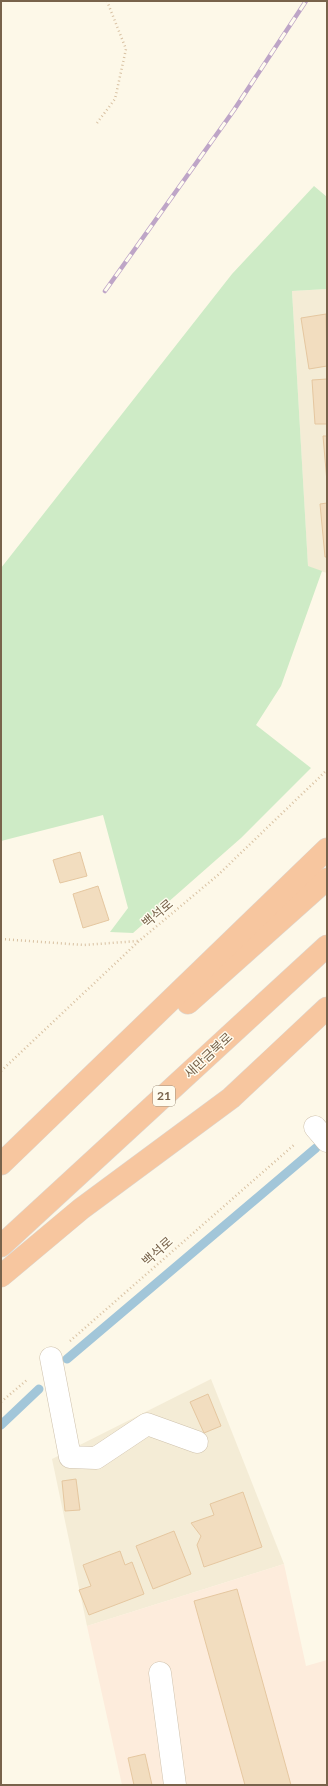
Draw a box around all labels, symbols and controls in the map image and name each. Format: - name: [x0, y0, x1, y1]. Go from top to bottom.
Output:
- street label: 백석로: [138, 895, 176, 931]
- street label: 새만금북로: [181, 1029, 235, 1081]
- road number: 21: [153, 1086, 175, 1106]
- street label: 백석로: [138, 1233, 176, 1269]

